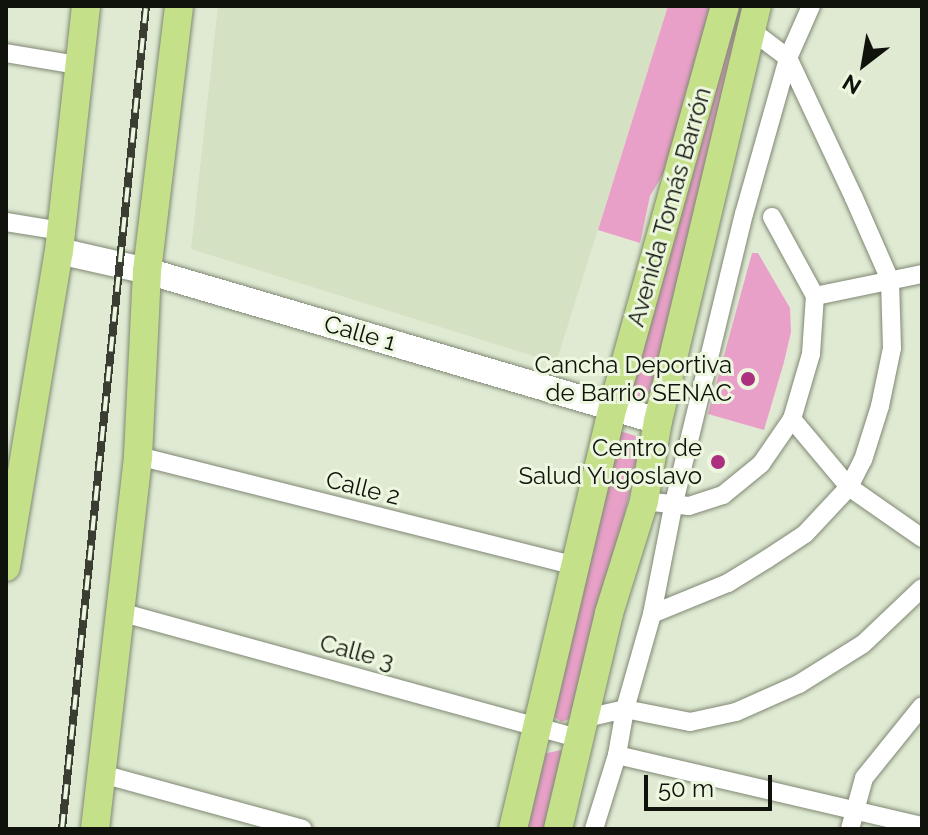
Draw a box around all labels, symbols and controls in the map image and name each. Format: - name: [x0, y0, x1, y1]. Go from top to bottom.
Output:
- north arrow: [824, 24, 904, 104]
- text: N: [838, 69, 866, 100]
- street label: Avenida Tomás Barrón: [621, 84, 717, 330]
- street label: Calle 1: [321, 309, 399, 357]
- place label: Cancha Deportiva de Barrio SENAC: [535, 351, 732, 407]
- marker: Cancha Deportiva de Barrio SENAC: [739, 370, 757, 388]
- place label: Centro de Salud Yugoslavo: [518, 434, 702, 490]
- marker: Centro de Salud Yugoslavo: [709, 453, 727, 471]
- street label: Calle 2: [323, 465, 403, 511]
- street label: Calle 3: [317, 628, 397, 676]
- scale bar: [648, 759, 776, 809]
- text: 50 m: [658, 774, 714, 803]

